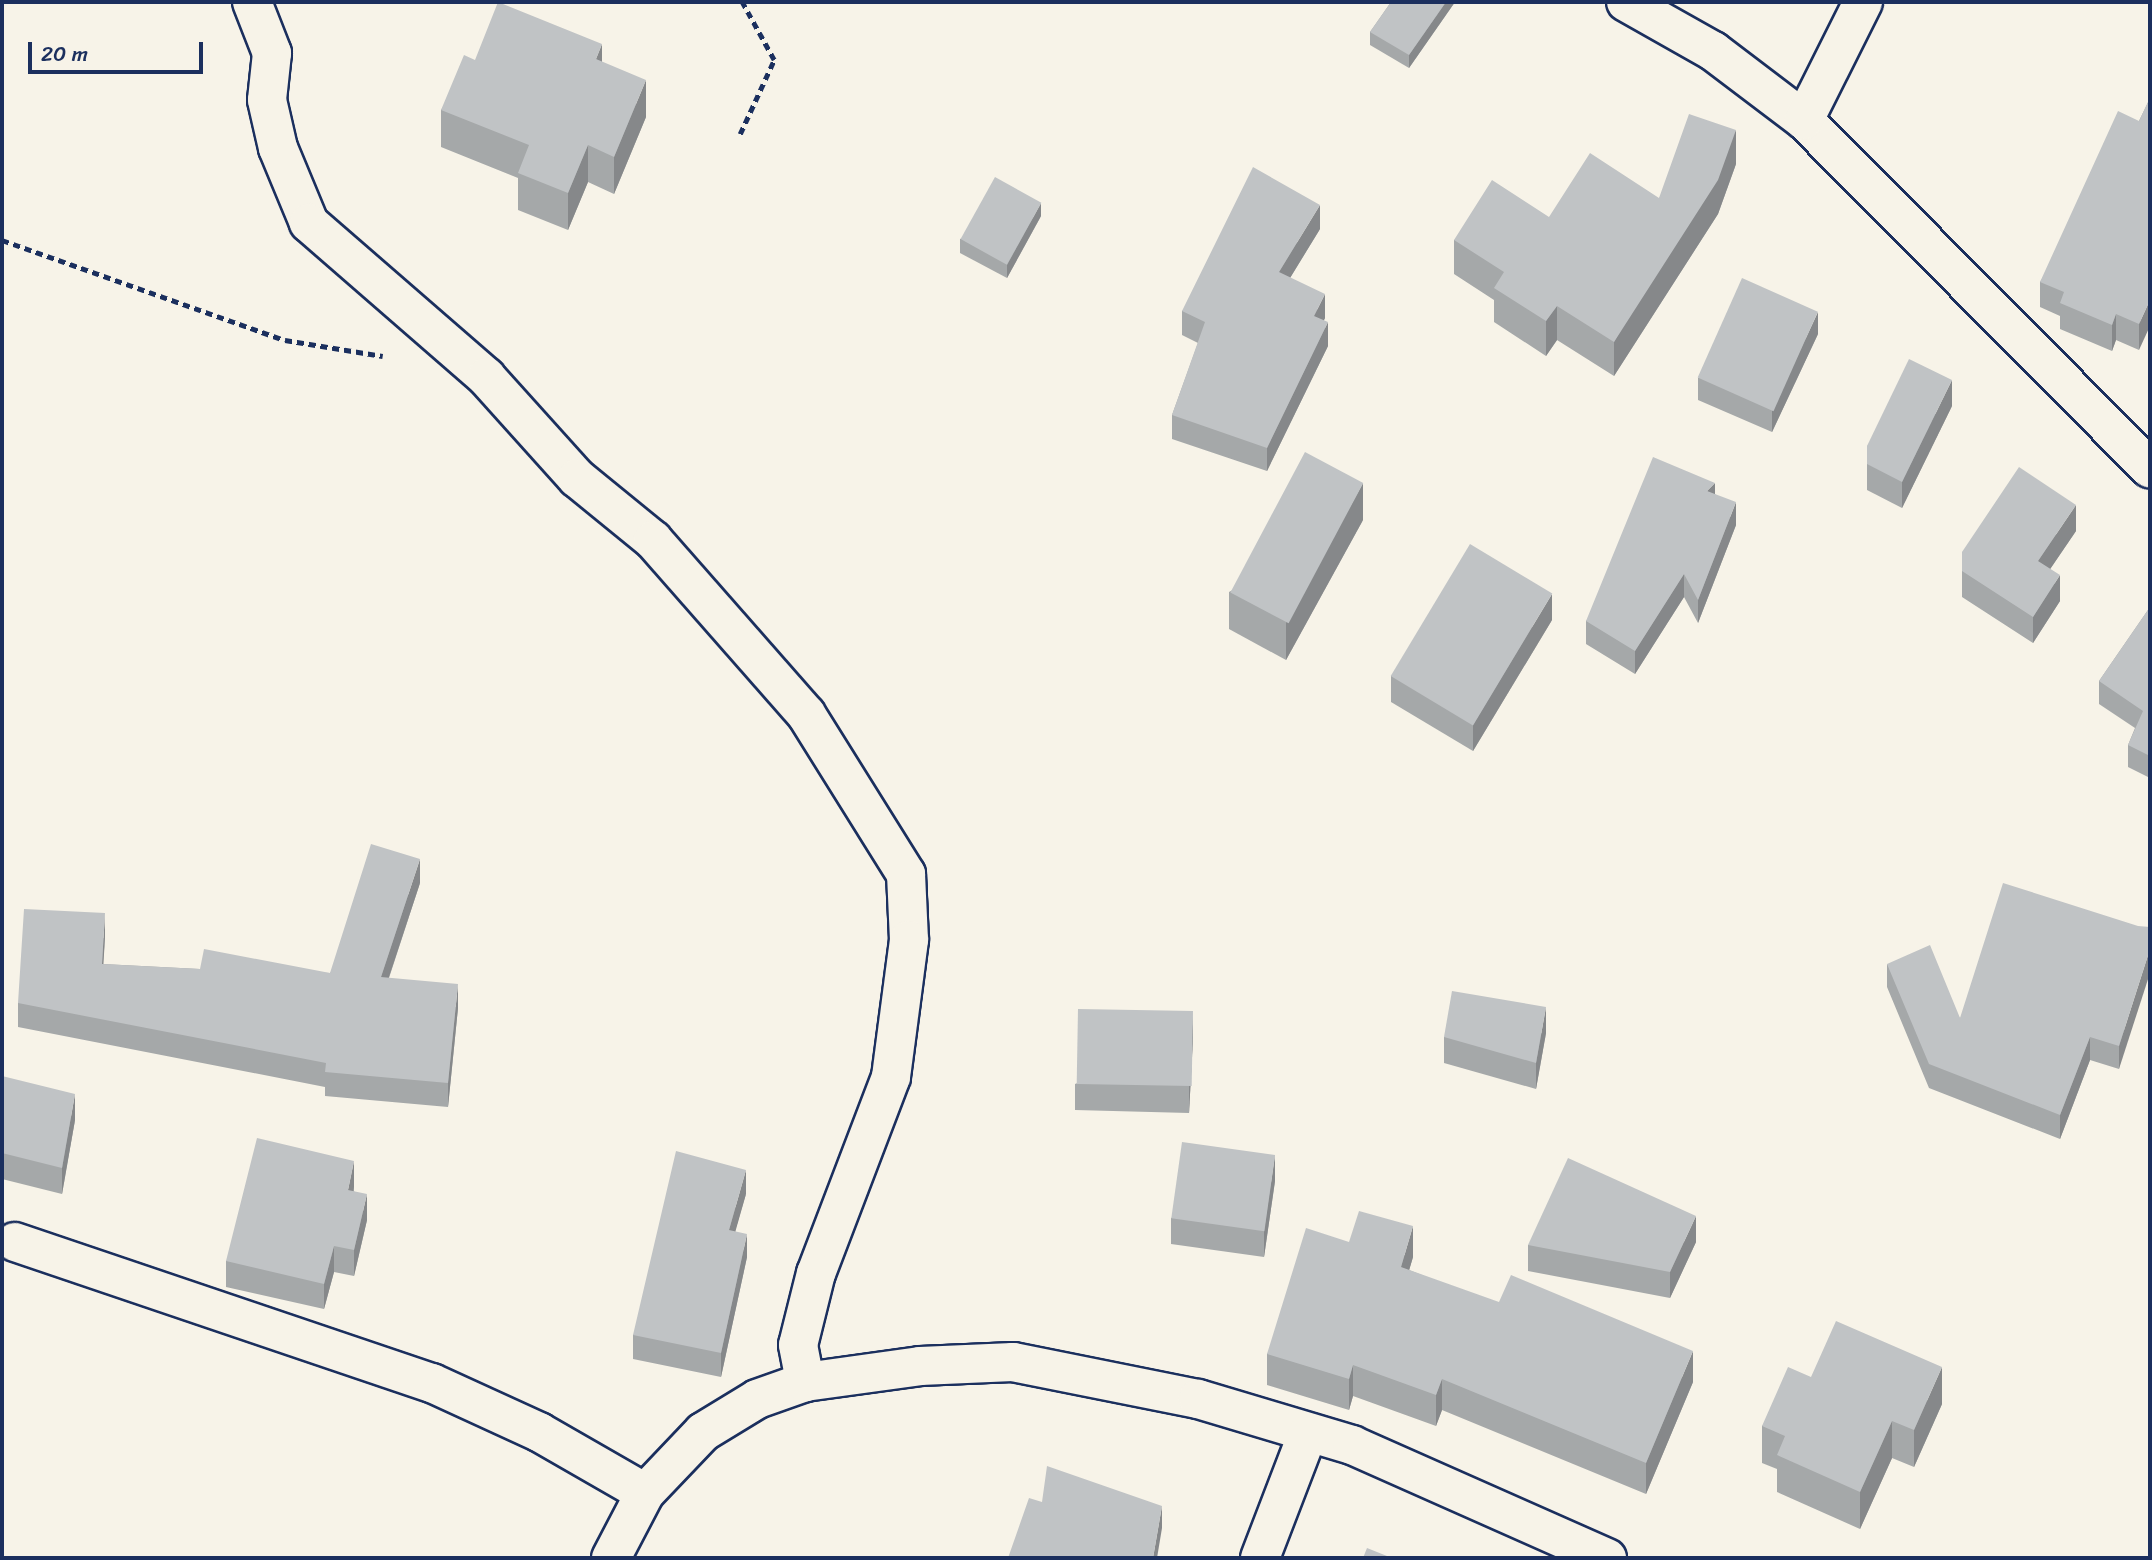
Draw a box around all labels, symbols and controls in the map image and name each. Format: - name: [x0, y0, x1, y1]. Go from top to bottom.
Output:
- scale bar: [32, 28, 206, 72]
- text: 20 m: [41, 35, 88, 73]

